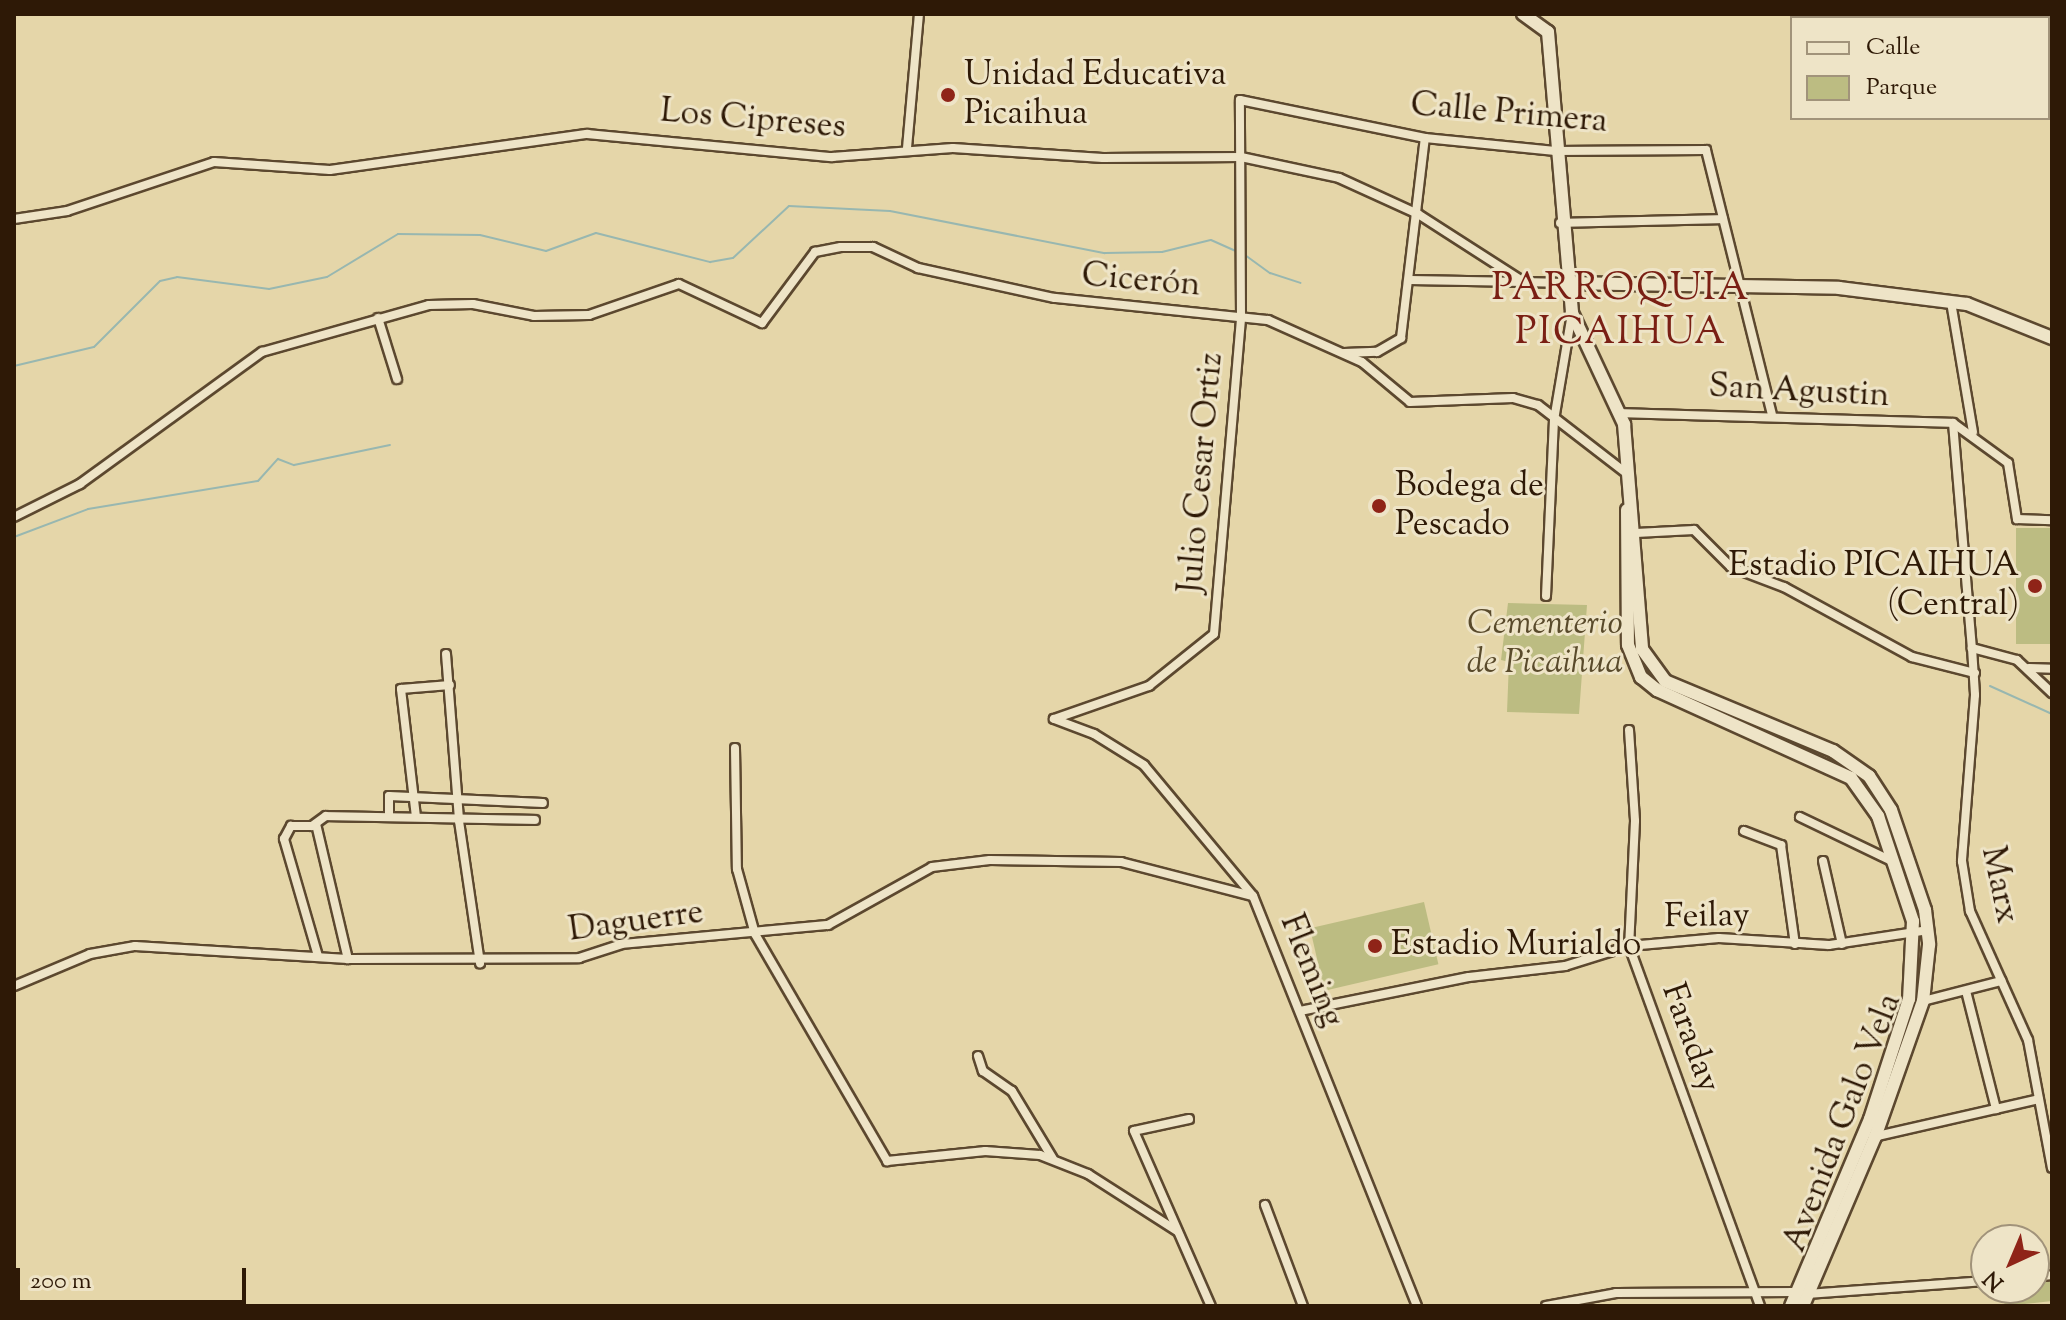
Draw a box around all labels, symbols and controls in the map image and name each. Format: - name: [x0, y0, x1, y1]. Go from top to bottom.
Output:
- legend: [1790, 16, 2050, 120]
- text: Calle: [1866, 31, 1920, 65]
- place label: Unidad Educativa Picaihua: [964, 55, 1226, 134]
- text: Parque: [1866, 71, 1937, 105]
- street label: Calle Primera: [1409, 85, 1609, 143]
- marker: Unidad Educativa Picaihua: [939, 86, 957, 104]
- street label: Los Cipreses: [659, 92, 847, 148]
- street label: Cicerón: [1080, 255, 1202, 307]
- district label: PARROQUIA PICAIHUA: [1492, 268, 1750, 358]
- street label: Julio Cesar Ortiz: [1171, 351, 1233, 595]
- street label: San Agustin: [1707, 367, 1891, 417]
- place label: Bodega de Pescado: [1395, 466, 1544, 546]
- marker: Bodega de Pescado: [1370, 497, 1388, 515]
- place label: Estadio PICAIHUA (Central): [1729, 546, 2019, 626]
- marker: Estadio PICAIHUA (Central): [2026, 577, 2044, 595]
- park label: Cementerio de Picaihua: [1467, 604, 1623, 684]
- street label: Marx: [1971, 843, 2027, 927]
- street label: Daguerre: [566, 892, 706, 952]
- street label: Feilay: [1664, 896, 1750, 938]
- street label: Fleming: [1270, 909, 1352, 1033]
- place label: Estadio Murialdo: [1391, 926, 1641, 966]
- marker: Estadio Murialdo: [1366, 937, 1384, 955]
- street label: Faraday: [1652, 978, 1728, 1098]
- street label: Avenida Galo Vela: [1775, 988, 1911, 1258]
- north arrow: [1970, 1224, 2050, 1304]
- scale bar: [20, 1252, 250, 1302]
- text: N: [1977, 1262, 2012, 1297]
- text: 200 m: [30, 1265, 92, 1299]

